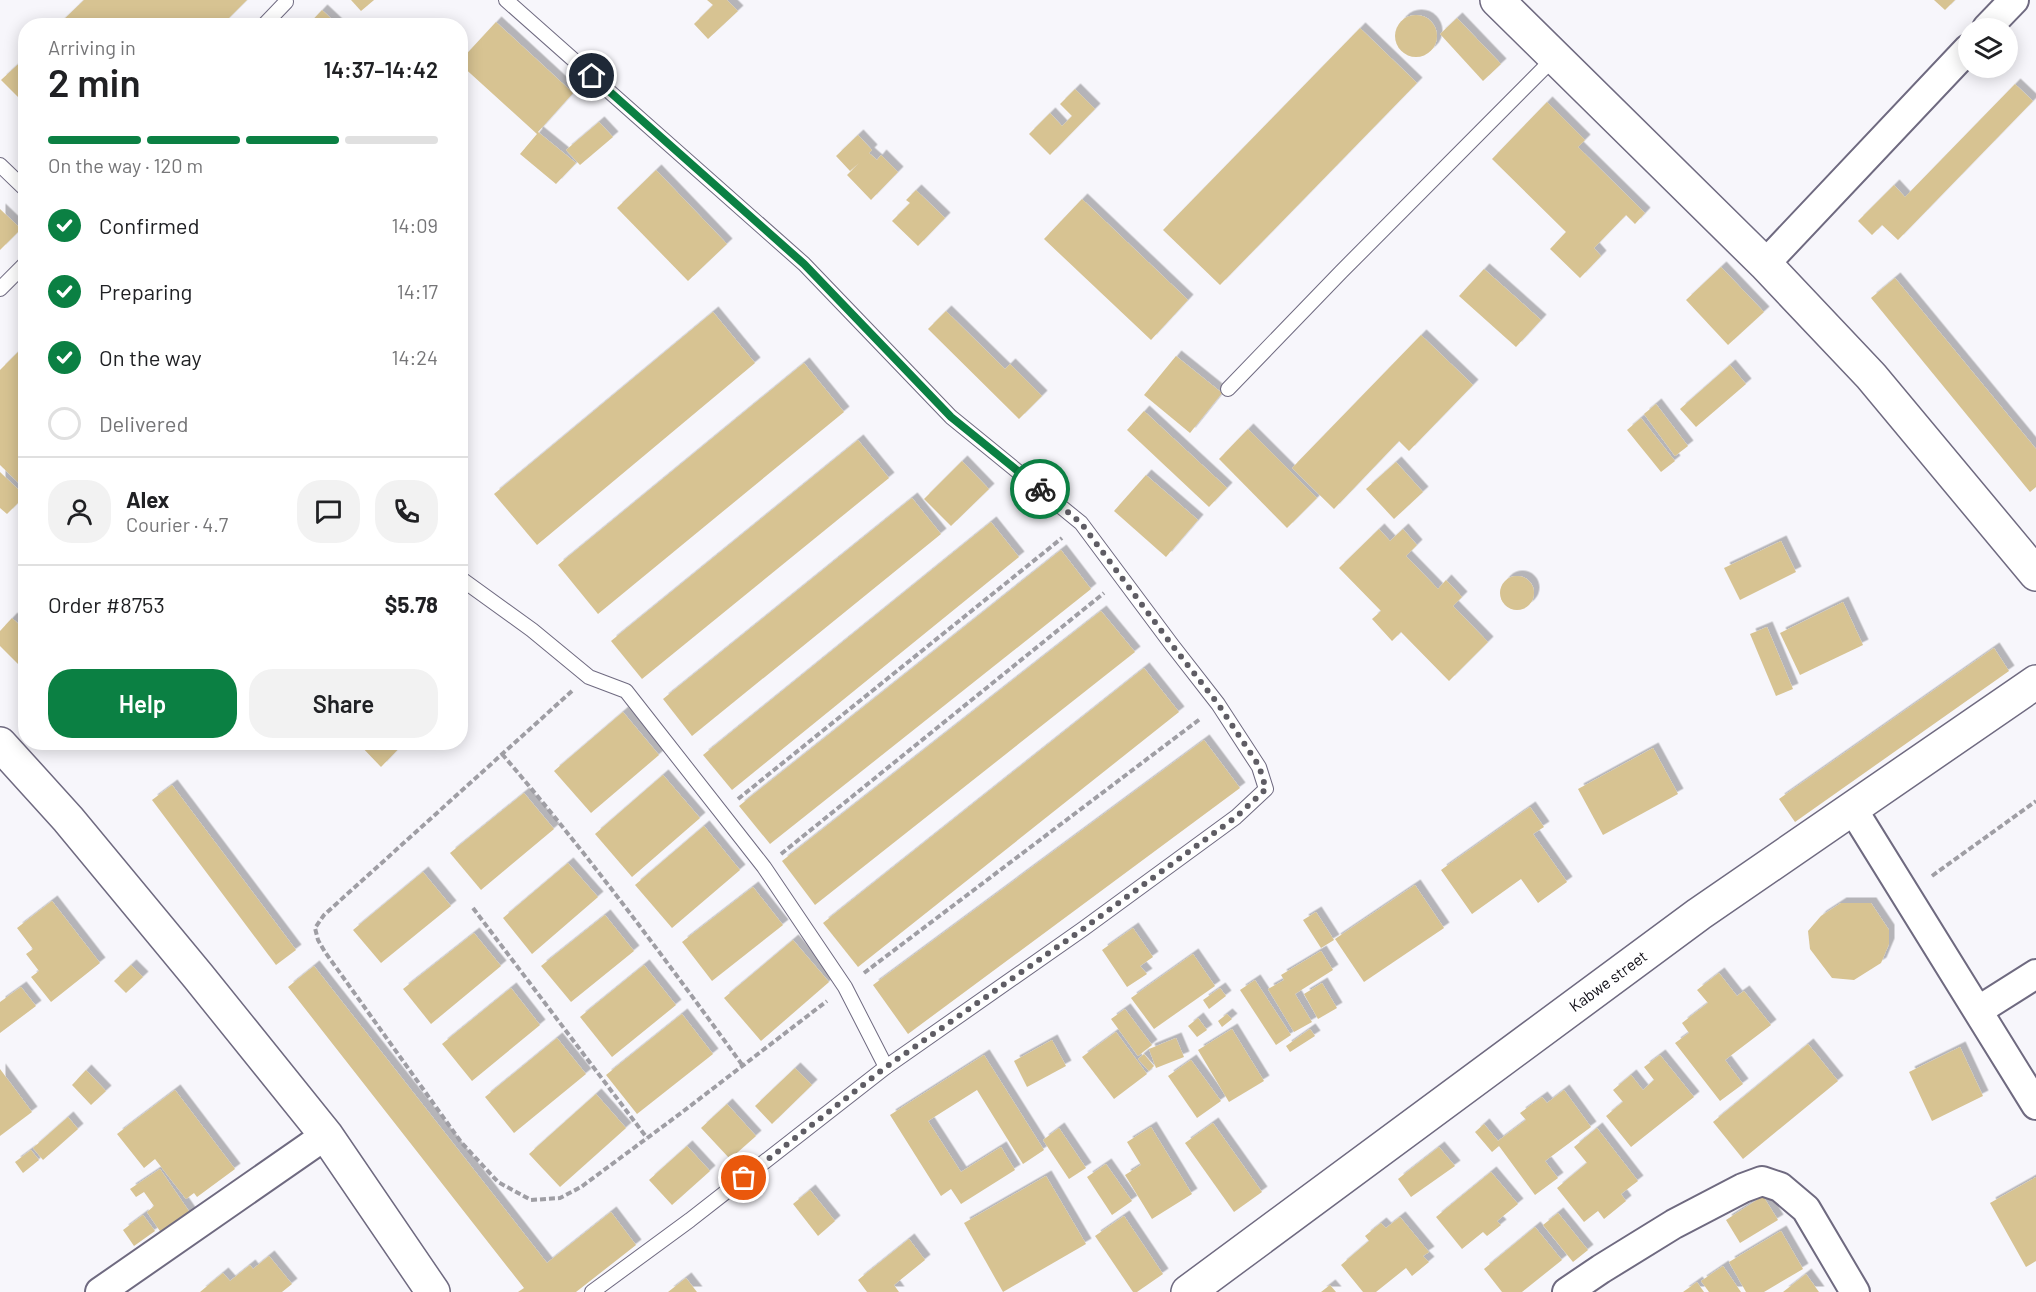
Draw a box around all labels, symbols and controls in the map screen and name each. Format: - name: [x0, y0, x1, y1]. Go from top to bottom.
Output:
- map controls: [1958, 18, 2018, 78]
- button: layers: [1958, 18, 2018, 78]
- text: Arriving in: [48, 35, 136, 59]
- pin: [566, 50, 617, 101]
- text: 14:37–14:42: [323, 56, 438, 82]
- text: 2 min: [48, 58, 141, 105]
- icon: home: [575, 59, 608, 92]
- text: On the way · 120 m: [48, 153, 203, 177]
- icon: check: [48, 209, 81, 242]
- text: Confirmed: [99, 212, 199, 238]
- text: 14:09: [391, 213, 438, 237]
- icon: check: [48, 275, 81, 308]
- text: Preparing: [99, 278, 192, 304]
- text: 14:17: [397, 279, 438, 303]
- icon: check: [48, 341, 81, 374]
- text: On the way: [99, 344, 202, 370]
- text: 14:24: [391, 345, 438, 369]
- text: Delivered: [99, 410, 188, 436]
- courier: [1010, 459, 1070, 519]
- icon: bike: [1024, 473, 1057, 506]
- button: person: [48, 480, 111, 543]
- button: chat: [297, 480, 360, 543]
- button: phone: [375, 480, 438, 543]
- text: Alex: [126, 486, 169, 512]
- text: Courier · 4.7: [126, 512, 228, 536]
- text: Order #8753: [48, 591, 165, 617]
- text: $5.78: [385, 591, 438, 617]
- button: Help: [48, 669, 237, 738]
- button: Share: [249, 669, 438, 738]
- street label: Kabwe street: [1565, 946, 1650, 1015]
- pin: [718, 1152, 769, 1203]
- icon: bag: [727, 1161, 760, 1194]

